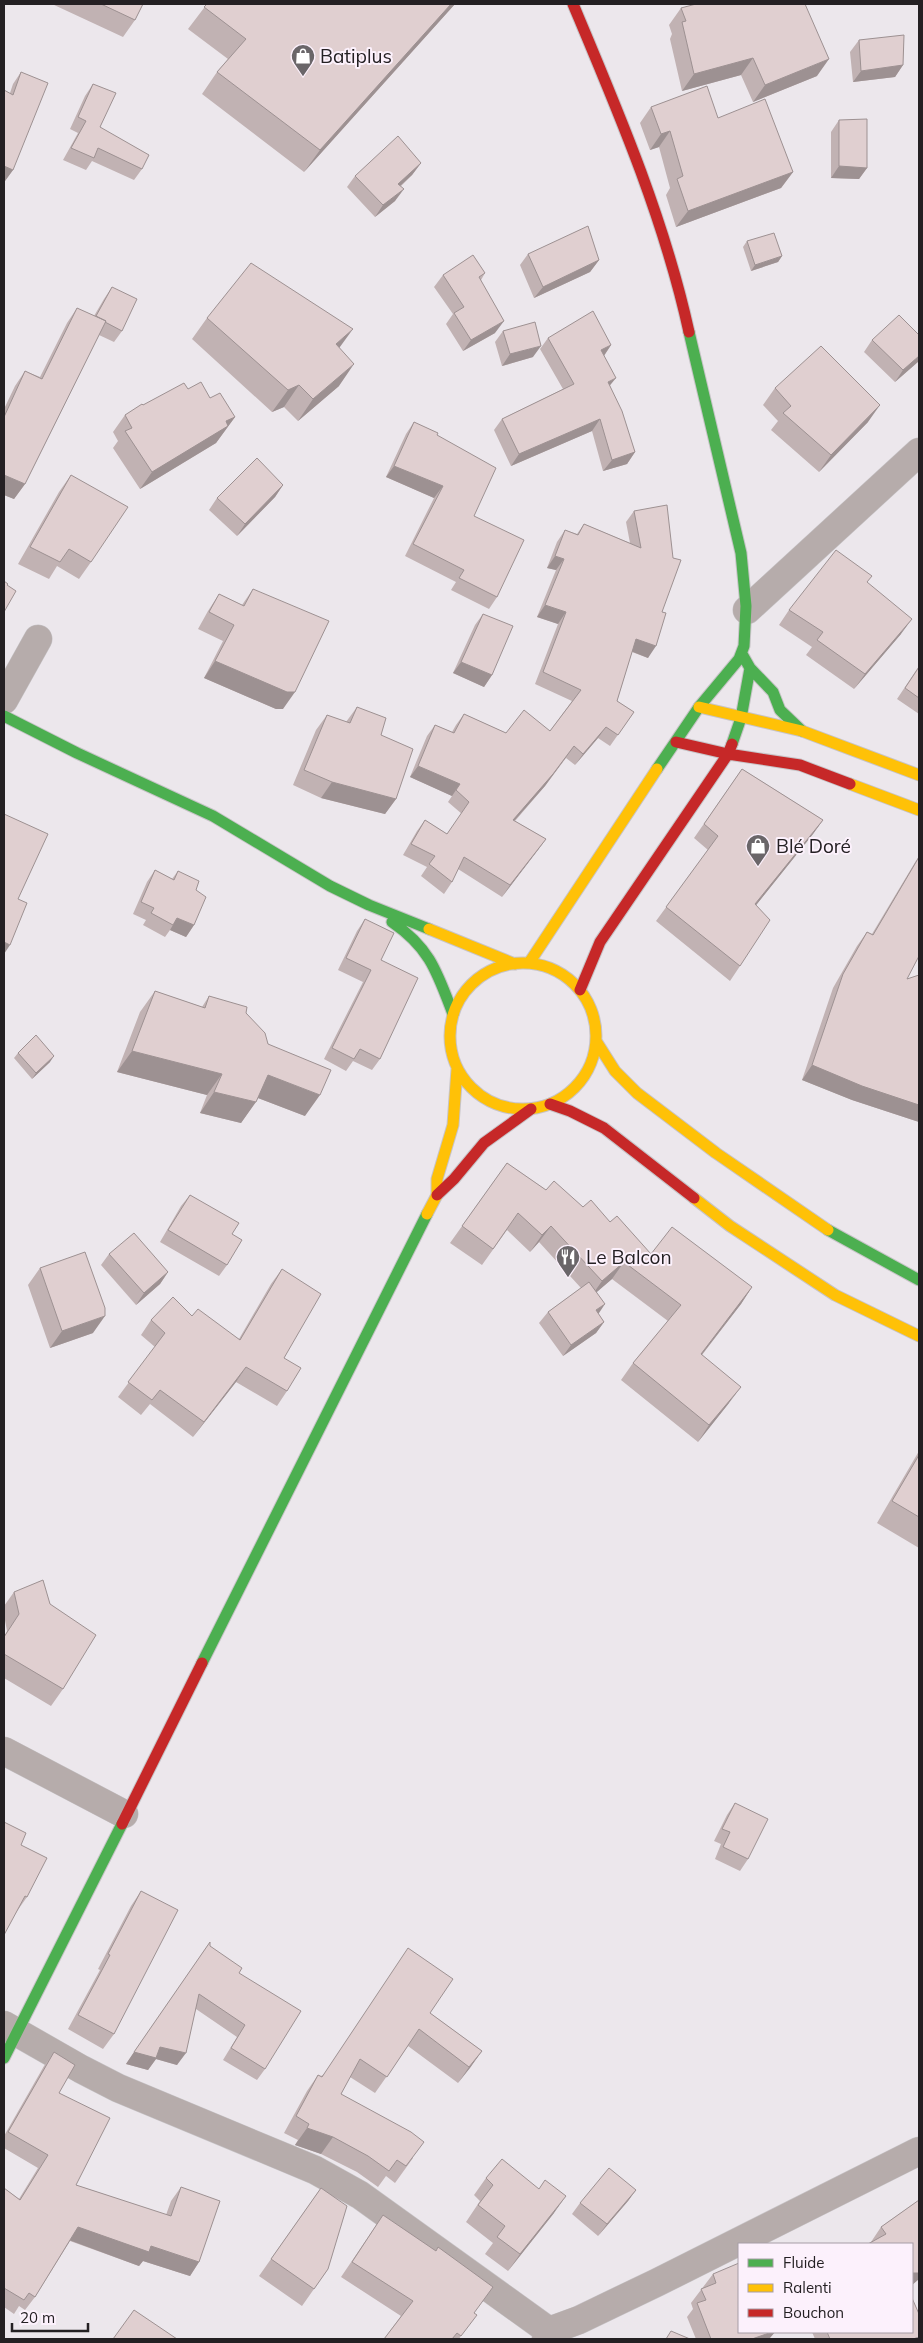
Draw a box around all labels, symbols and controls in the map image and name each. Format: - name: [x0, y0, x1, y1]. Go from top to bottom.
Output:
- shop icon: Batiplus: [290, 43, 316, 77]
- place label: Batiplus: [320, 44, 392, 68]
- shop icon: Blé Doré: [745, 833, 771, 867]
- place label: Blé Doré: [776, 834, 851, 858]
- restaurant icon: Le Balcon: [555, 1244, 581, 1278]
- place label: Le Balcon: [586, 1245, 672, 1269]
- legend: [738, 2243, 913, 2333]
- text: Fluide: [783, 2253, 824, 2272]
- text: Ralenti: [783, 2278, 832, 2297]
- scale bar: [12, 2300, 89, 2332]
- text: Bouchon: [783, 2303, 844, 2322]
- text: 20 m: [20, 2308, 55, 2327]

